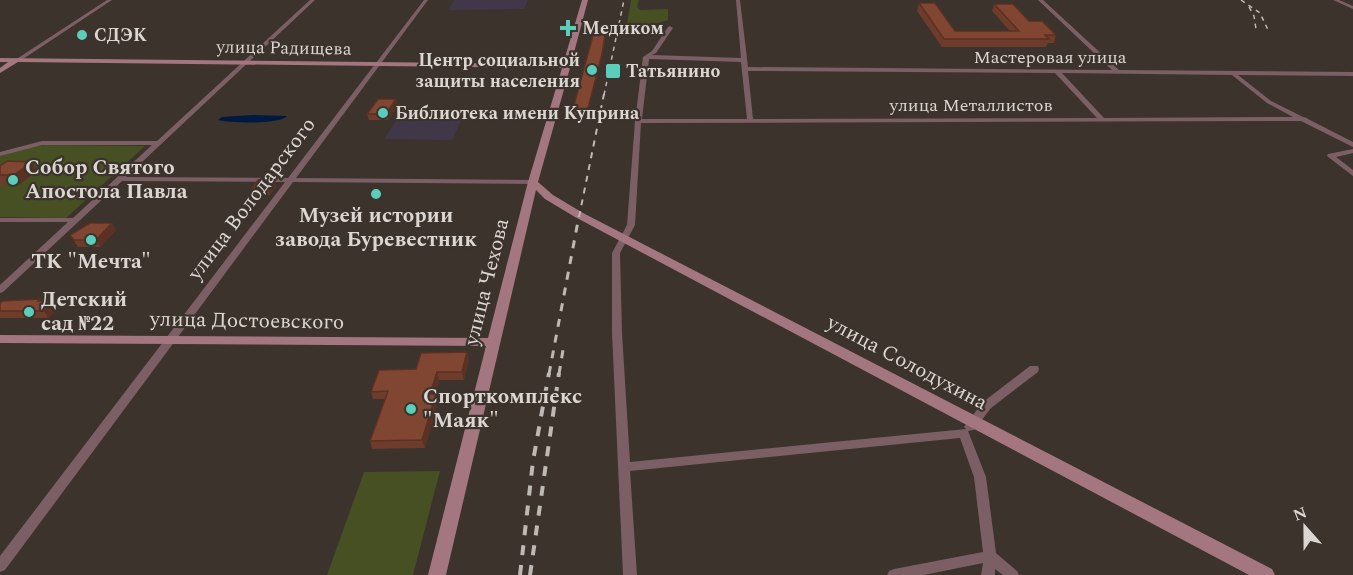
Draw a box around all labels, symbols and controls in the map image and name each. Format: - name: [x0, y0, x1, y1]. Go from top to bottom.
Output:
- place label: Медиком: [582, 15, 664, 42]
- marker: Медиком: [559, 19, 577, 37]
- place label: СДЭК: [94, 22, 147, 49]
- marker: СДЭК: [75, 28, 89, 42]
- street label: улица Радищева: [215, 33, 352, 63]
- street label: Мастеровая улица: [973, 44, 1127, 71]
- place label: Центр социальной защиты населения: [416, 47, 580, 95]
- place label: Татьянино: [626, 58, 721, 85]
- marker: Татьянино: [604, 62, 622, 80]
- marker: Центр социальной защиты населения: [585, 63, 599, 77]
- street label: улица Металлистов: [889, 92, 1053, 119]
- place label: Библиотека имени Куприна: [395, 100, 640, 127]
- marker: Библиотека имени Куприна: [376, 106, 390, 120]
- street label: улица Володарского: [179, 111, 324, 288]
- place label: Собор Святого Апостола Павла: [25, 152, 188, 208]
- marker: Собор Святого Апостола Павла: [6, 173, 20, 187]
- marker: Музей истории завода Буревестник: [369, 187, 383, 201]
- place label: Музей истории завода Буревестник: [275, 200, 477, 256]
- street label: улица Чехова: [455, 214, 518, 350]
- marker: ТК "Мечта": [84, 233, 98, 247]
- place label: ТК "Мечта": [31, 246, 151, 278]
- place label: Детский сад №22: [41, 284, 127, 340]
- street label: улица Достоевского: [148, 303, 345, 339]
- marker: Детский сад №22: [22, 305, 36, 319]
- street label: улица Солодухина: [820, 307, 994, 419]
- place label: Спорткомплекс "Маяк": [423, 381, 582, 437]
- marker: Спорткомплекс "Маяк": [404, 402, 418, 416]
- north arrow: [1275, 497, 1335, 557]
- text: N: [1290, 500, 1310, 527]

